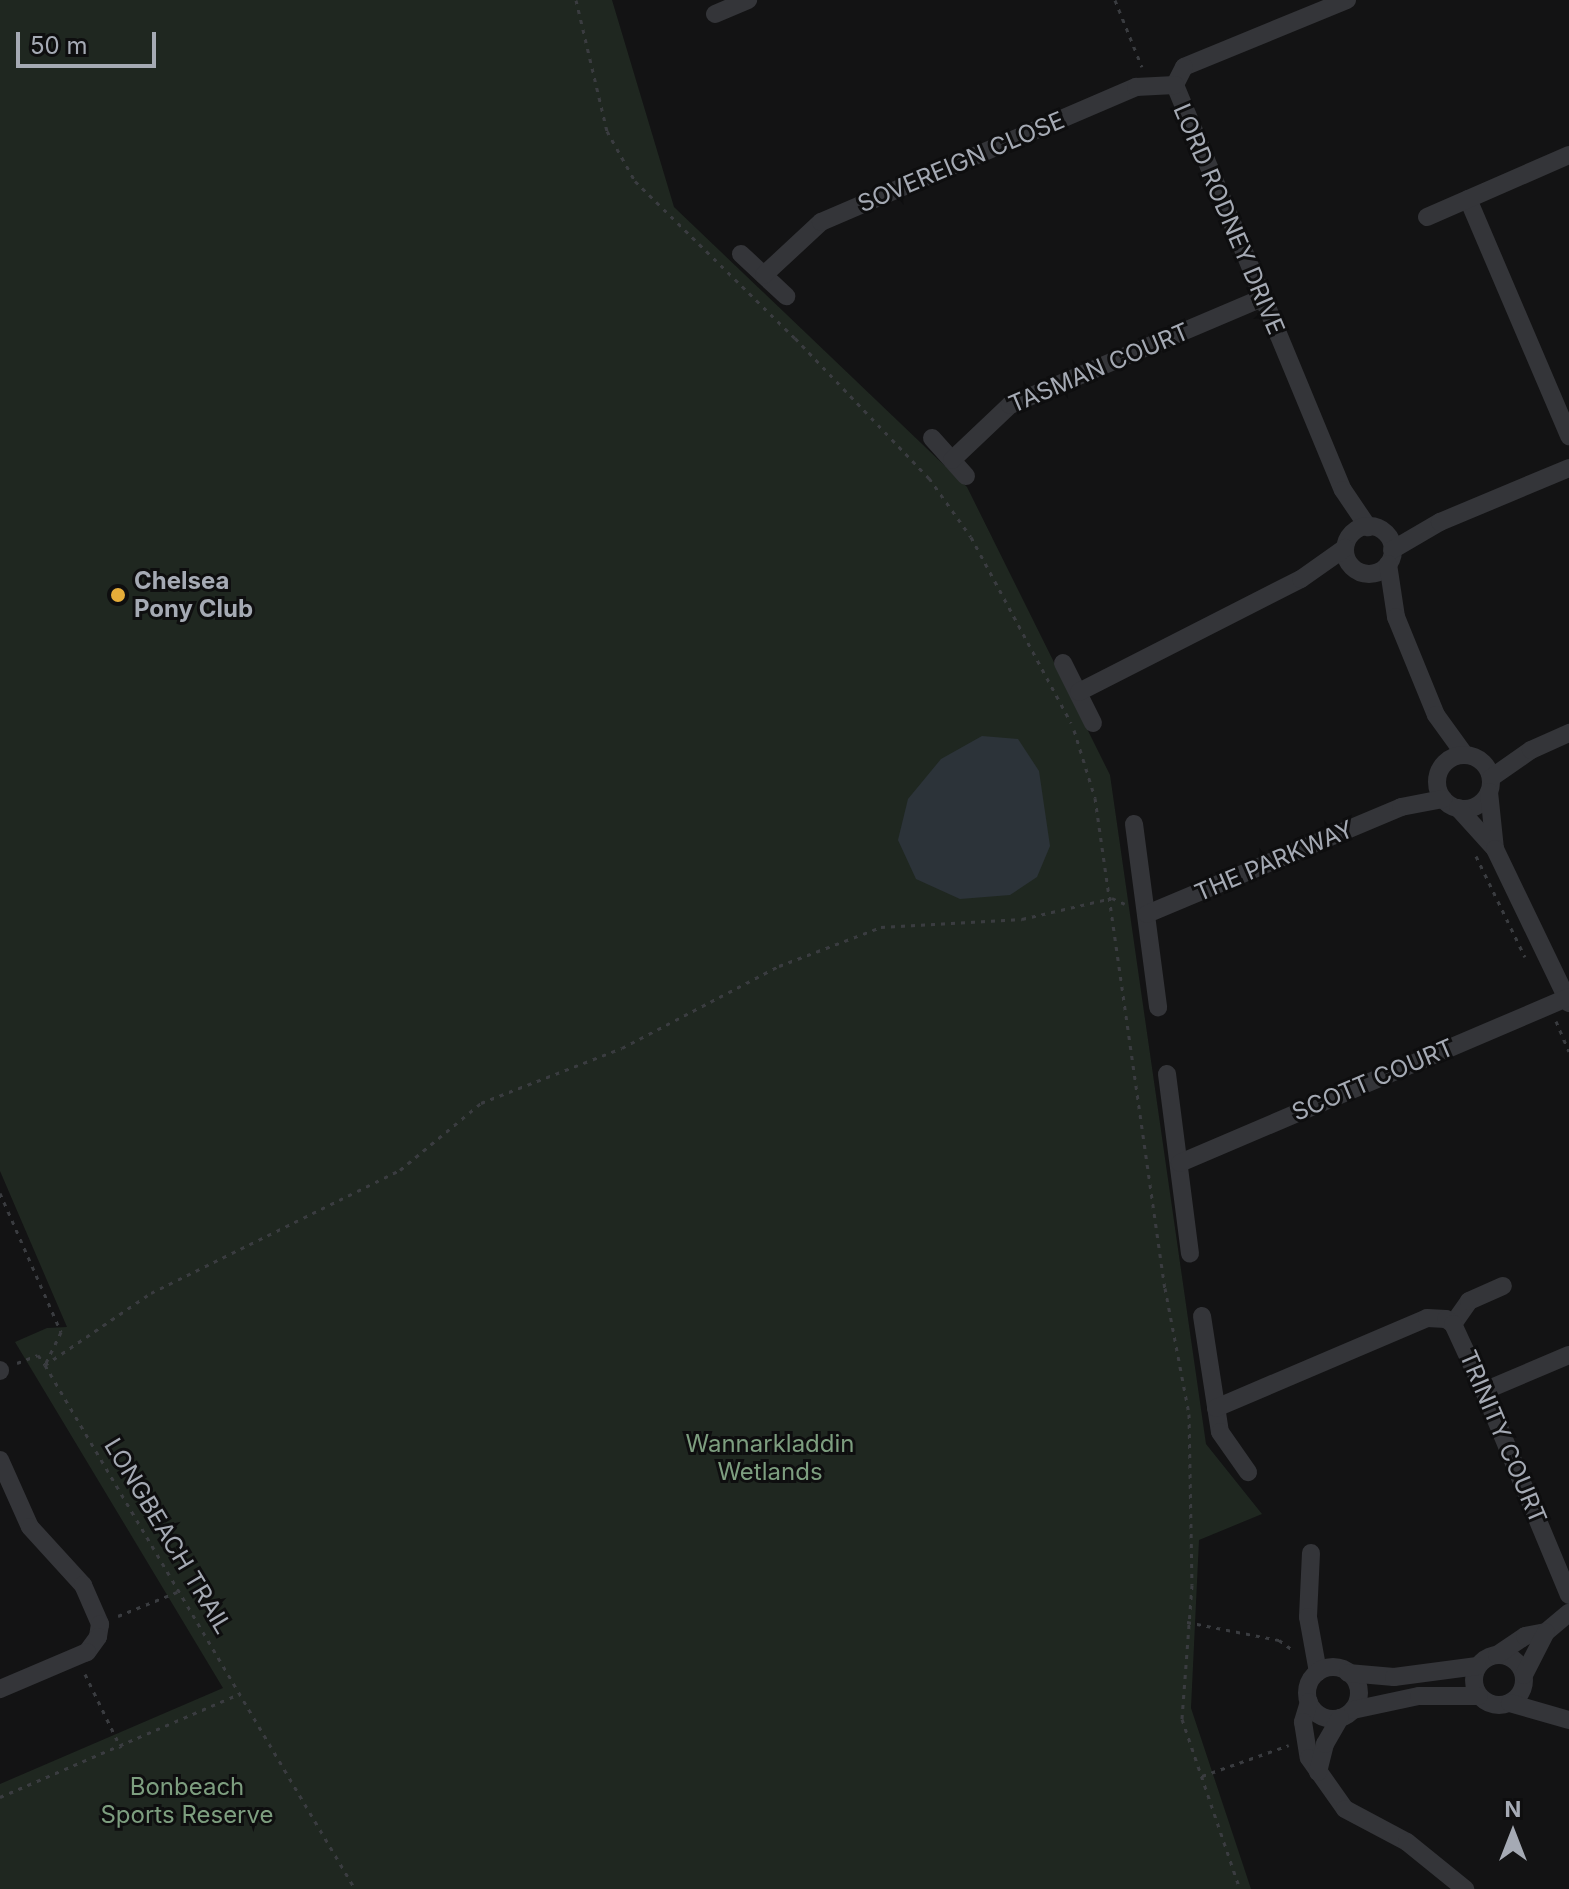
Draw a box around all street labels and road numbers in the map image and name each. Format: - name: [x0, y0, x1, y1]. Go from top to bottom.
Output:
- street label: LORD RODNEY DRIVE: [1167, 99, 1291, 339]
- street label: SOVEREIGN CLOSE: [853, 105, 1069, 219]
- street label: TASMAN COURT: [1004, 317, 1194, 419]
- street label: THE PARKWAY: [1190, 815, 1358, 907]
- street label: SCOTT COURT: [1288, 1033, 1458, 1127]
- street label: TRINITY COURT: [1453, 1346, 1553, 1528]
- street label: LONGBEACH TRAIL: [98, 1433, 238, 1639]

